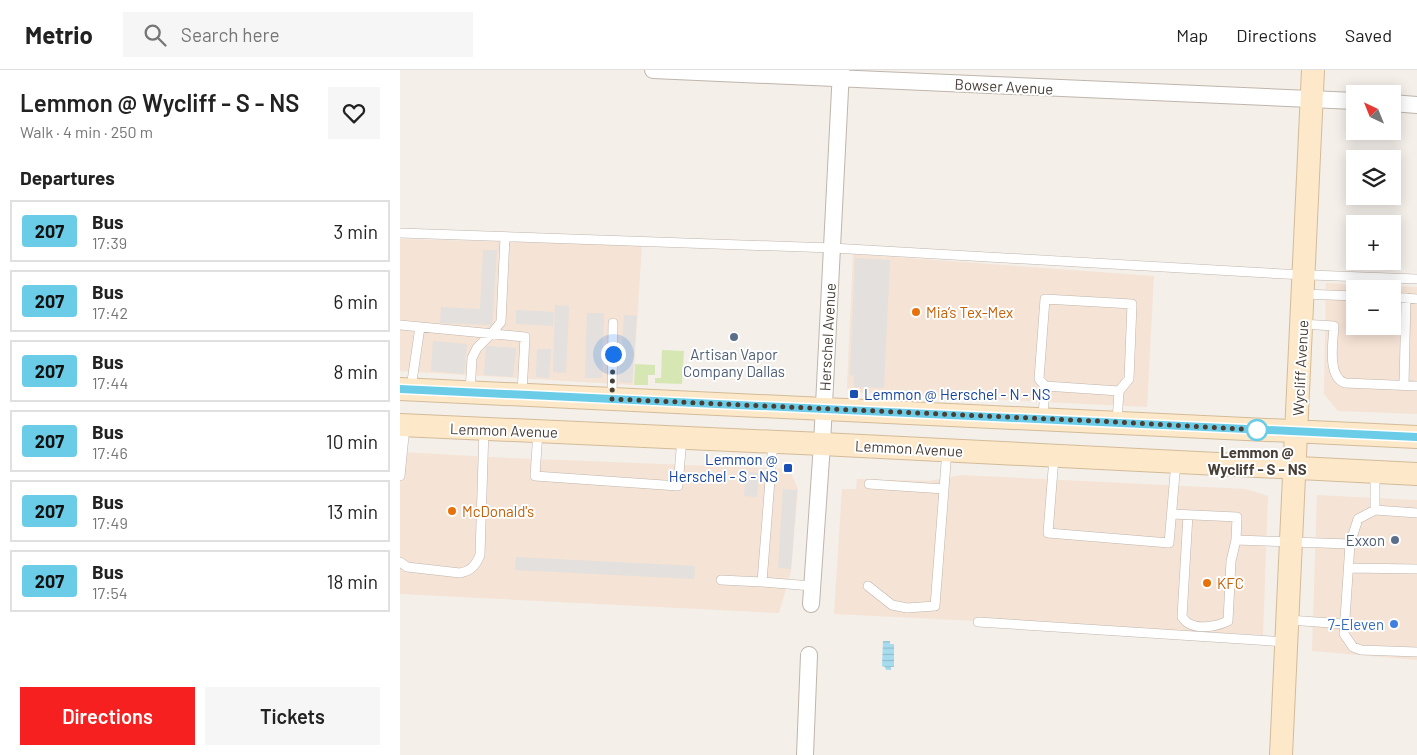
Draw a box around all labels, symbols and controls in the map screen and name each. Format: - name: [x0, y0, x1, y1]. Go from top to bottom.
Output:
- search box: [123, 12, 473, 57]
- text: Metrio: [25, 20, 93, 49]
- icon: search: [141, 21, 169, 49]
- text: Search here: [181, 23, 280, 46]
- text: Map: [1176, 24, 1208, 46]
- text: Directions: [1236, 24, 1317, 46]
- text: Saved: [1345, 24, 1392, 46]
- street label: Bowser Avenue: [954, 74, 1054, 98]
- north arrow: [1346, 85, 1401, 140]
- map controls: [1346, 85, 1401, 335]
- button: heart: [328, 87, 380, 139]
- text: Lemmon @ Wycliff - S - NS: [20, 88, 300, 117]
- text: Walk · 4 min · 250 m: [20, 122, 153, 141]
- button: layers: [1346, 150, 1401, 205]
- text: Departures: [20, 166, 115, 189]
- text: Bus: [92, 210, 124, 233]
- button: +: [1346, 215, 1401, 270]
- text: 207: [35, 220, 64, 242]
- text: 3 min: [334, 220, 378, 243]
- text: 17:39: [92, 233, 127, 252]
- text: Bus: [92, 280, 124, 303]
- button: −: [1346, 280, 1401, 335]
- street label: Herschel Avenue: [815, 282, 839, 392]
- text: 207: [35, 290, 64, 312]
- text: 6 min: [334, 290, 378, 313]
- text: 17:42: [92, 303, 128, 322]
- place label: Mia’s Tex-Mex: [926, 303, 1013, 321]
- marker: Mia’s Tex-Mex: [910, 306, 922, 318]
- street label: Wycliff Avenue: [1288, 320, 1312, 416]
- marker: Artisan Vapor Company Dallas: [728, 331, 740, 343]
- your location: [601, 342, 626, 367]
- place label: Artisan Vapor Company Dallas: [683, 345, 785, 380]
- text: Bus: [92, 350, 124, 373]
- text: 207: [35, 360, 64, 382]
- text: 8 min: [334, 360, 378, 383]
- text: 17:44: [92, 373, 128, 392]
- place label: Lemmon @ Herschel - N - NS: [864, 385, 1050, 403]
- marker: Lemmon @ Herschel - N - NS: [848, 388, 860, 400]
- street label: Lemmon Avenue: [450, 419, 558, 441]
- marker: Lemmon @ Wycliff - S - NS: [1246, 419, 1268, 441]
- text: Bus: [92, 420, 124, 443]
- text: 207: [35, 430, 64, 452]
- text: 10 min: [326, 430, 378, 453]
- street label: Lemmon Avenue: [855, 436, 963, 460]
- text: 17:46: [92, 443, 128, 462]
- place label: Lemmon @ Wycliff - S - NS: [1207, 443, 1307, 478]
- place label: Lemmon @ Herschel - S - NS: [669, 450, 778, 485]
- marker: Lemmon @ Herschel - S - NS: [782, 462, 794, 474]
- text: Bus: [92, 490, 124, 513]
- text: 207: [35, 500, 64, 522]
- text: 13 min: [327, 500, 378, 523]
- place label: McDonald's: [462, 502, 534, 520]
- marker: McDonald's: [446, 505, 458, 517]
- text: 17:49: [92, 513, 128, 532]
- place label: Exxon: [1346, 531, 1385, 549]
- marker: Exxon: [1389, 534, 1401, 546]
- text: Bus: [92, 560, 124, 583]
- text: 207: [35, 570, 64, 592]
- text: 18 min: [327, 570, 378, 593]
- place label: KFC: [1217, 574, 1244, 592]
- marker: KFC: [1201, 577, 1213, 589]
- text: 17:54: [92, 583, 128, 602]
- place label: 7-Eleven: [1328, 615, 1384, 633]
- marker: 7-Eleven: [1388, 618, 1400, 630]
- button: Directions: [20, 687, 195, 745]
- button: Tickets: [205, 687, 380, 745]

